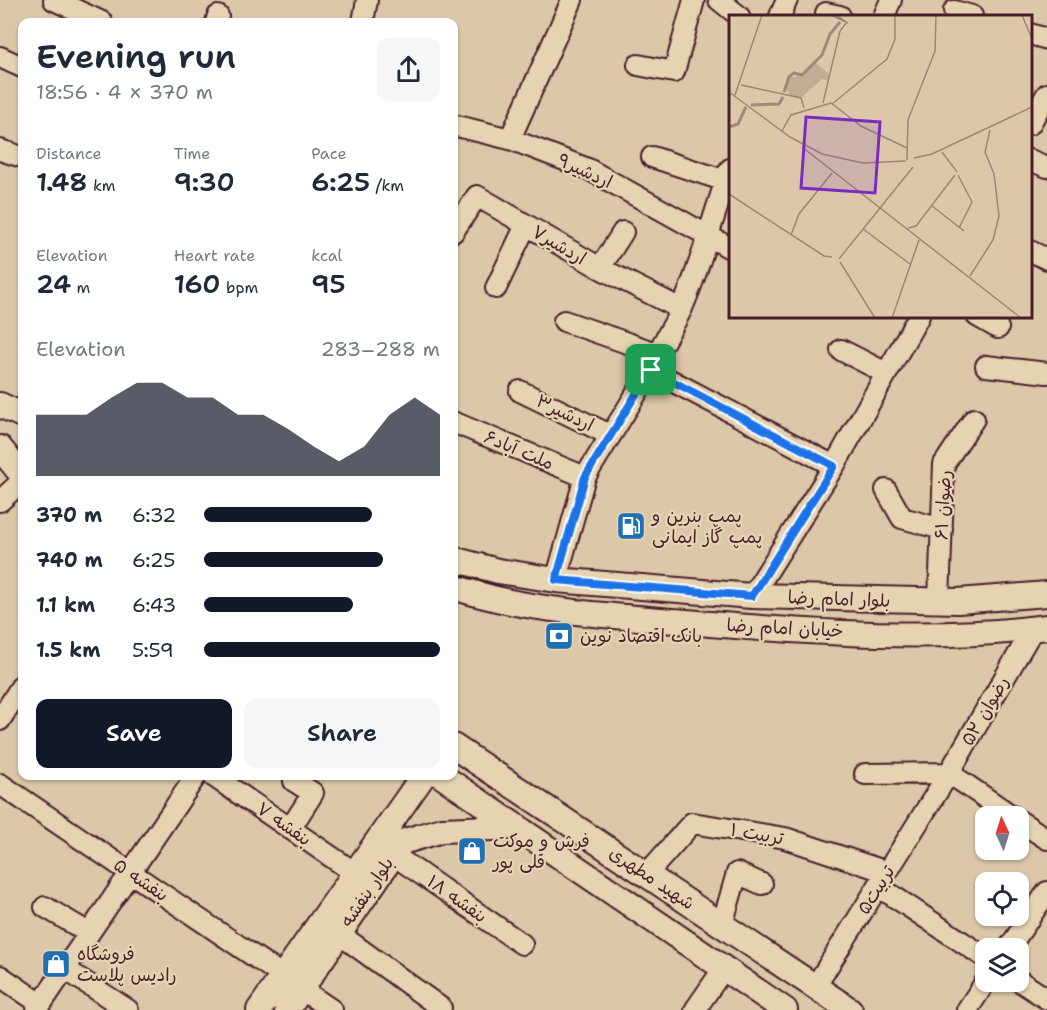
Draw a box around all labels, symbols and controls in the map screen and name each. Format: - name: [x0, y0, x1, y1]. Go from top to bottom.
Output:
- inset map: [729, 15, 1032, 318]
- text: Evening run: [36, 34, 236, 79]
- button: share: [377, 38, 440, 101]
- text: 18:56 · 4 × 370 m: [36, 79, 213, 105]
- text: Distance: [36, 143, 102, 164]
- text: Time: [174, 143, 210, 164]
- text: Pace: [311, 143, 347, 164]
- street label: اردشیر۹: [554, 148, 616, 194]
- text: 1.48: [36, 164, 87, 199]
- text: 9:30: [174, 164, 235, 199]
- text: 6:25: [311, 164, 370, 199]
- text: km: [87, 175, 116, 196]
- text: /km: [370, 175, 404, 196]
- street label: اردشیر۷: [527, 219, 591, 271]
- text: Elevation: [36, 245, 108, 266]
- text: Heart rate: [174, 245, 255, 266]
- text: kcal: [311, 245, 342, 266]
- text: 24: [36, 266, 71, 301]
- text: 160: [174, 266, 221, 301]
- text: 95: [311, 266, 346, 301]
- text: m: [71, 277, 90, 298]
- text: bpm: [221, 277, 258, 298]
- text: Elevation: [36, 336, 126, 362]
- text: 283–288 m: [321, 336, 440, 362]
- pin: [625, 344, 676, 395]
- icon: arrive: [634, 353, 667, 386]
- street label: اردشیر۳: [532, 389, 598, 437]
- street label: ملت آباد۶: [480, 425, 558, 475]
- street label: رضوان ۶۱: [929, 469, 957, 541]
- text: 370 m: [36, 502, 102, 528]
- text: 6:32: [132, 502, 176, 528]
- place label: پمپ بنرین و پمپ گاز ایمانی: [650, 504, 762, 549]
- fuel station icon: پمپ بنرین و پمپ گاز ایمانی: [615, 510, 647, 542]
- text: 740 m: [36, 547, 103, 573]
- text: 6:25: [132, 547, 176, 573]
- street label: بلوار امام رضا: [787, 585, 891, 615]
- text: 1.1 km: [36, 592, 95, 618]
- text: 6:43: [132, 592, 176, 618]
- street label: خیابان امام رضا: [726, 613, 844, 645]
- bank icon: بانک اقتصاد نوین: [543, 620, 575, 652]
- place label: بانک اقتصاد نوین: [580, 624, 702, 648]
- text: 1.5 km: [36, 637, 100, 663]
- text: 5:59: [132, 637, 174, 663]
- street label: رضوان ۵۲: [955, 672, 1015, 750]
- button: Save: [36, 699, 232, 768]
- button: Share: [244, 699, 440, 768]
- street label: بنفشه ۷: [252, 796, 316, 852]
- north arrow: [975, 806, 1029, 860]
- map controls: [975, 806, 1029, 992]
- street label: تربیت ۱: [729, 818, 786, 851]
- place label: فرش و موکت قلی پور: [491, 829, 590, 874]
- shop icon: فرش و موکت قلی پور: [456, 835, 488, 867]
- street label: شهید مطهری: [605, 841, 699, 915]
- street label: بلوار بنفشه: [335, 852, 399, 932]
- street label: بنفشه ۵: [109, 853, 173, 907]
- street label: تربیت۵: [852, 860, 901, 919]
- street label: بنفشه ۱۸: [422, 870, 492, 928]
- button: locate: [975, 872, 1029, 926]
- button: layers: [975, 938, 1029, 992]
- place label: فروشگاه رادیس پلاست: [77, 942, 177, 987]
- shop icon: فروشگاه رادیس پلاست: [40, 948, 72, 980]

